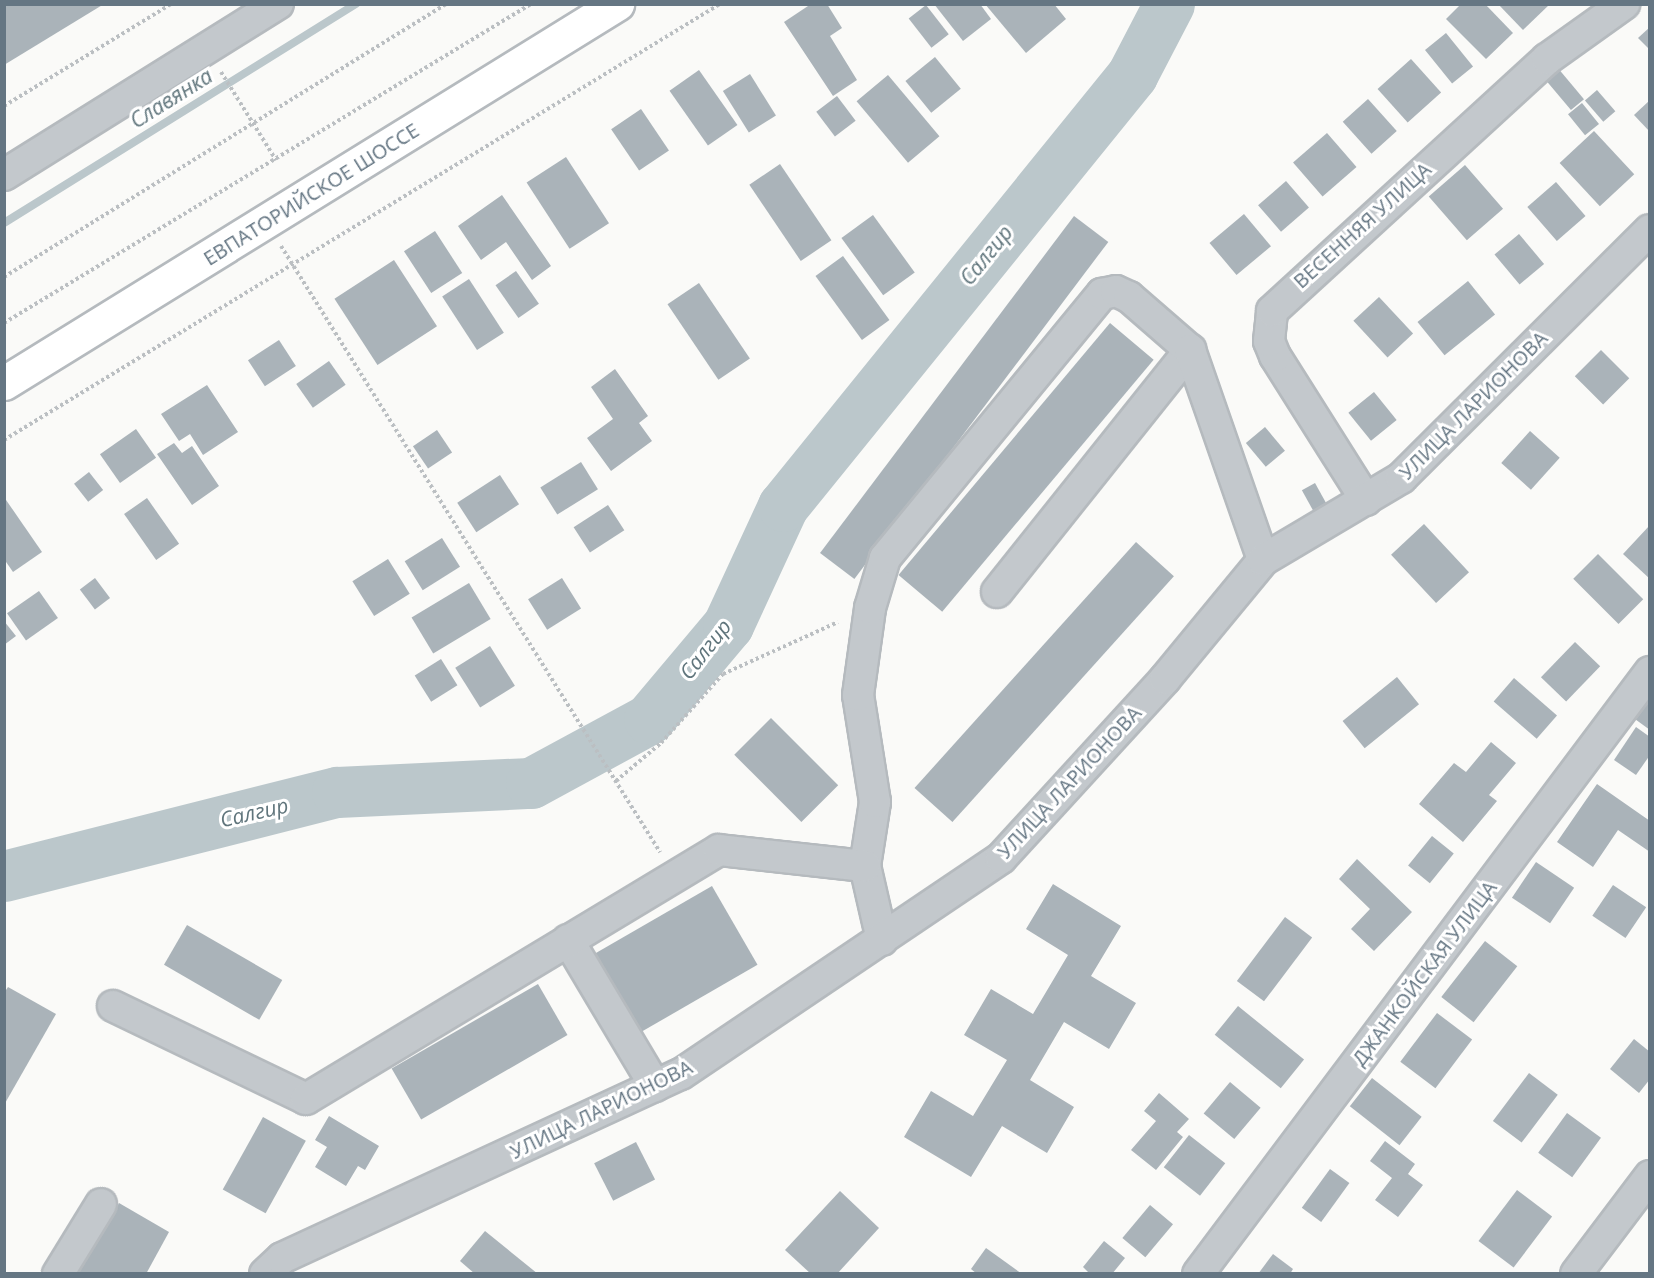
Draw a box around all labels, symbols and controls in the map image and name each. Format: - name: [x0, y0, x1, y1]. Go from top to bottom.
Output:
- water label: Славянка: [125, 63, 217, 133]
- street label: ЕВПАТОРИЙСКОЕ ШОССЕ: [199, 118, 423, 270]
- street label: ВЕСЕННЯЯ УЛИЦА: [1288, 157, 1436, 293]
- water label: Салгир: [954, 220, 1018, 290]
- street label: УЛИЦА ЛАРИОНОВА: [1394, 326, 1552, 484]
- water label: Салгир: [674, 614, 736, 684]
- street label: УЛИЦА ЛАРИОНОВА: [992, 701, 1146, 863]
- water label: Салгир: [217, 792, 291, 832]
- street label: ДЖАНКОЙСКАЯ УЛИЦА: [1347, 876, 1501, 1070]
- street label: УЛИЦА ЛАРИОНОВА: [506, 1054, 696, 1164]

